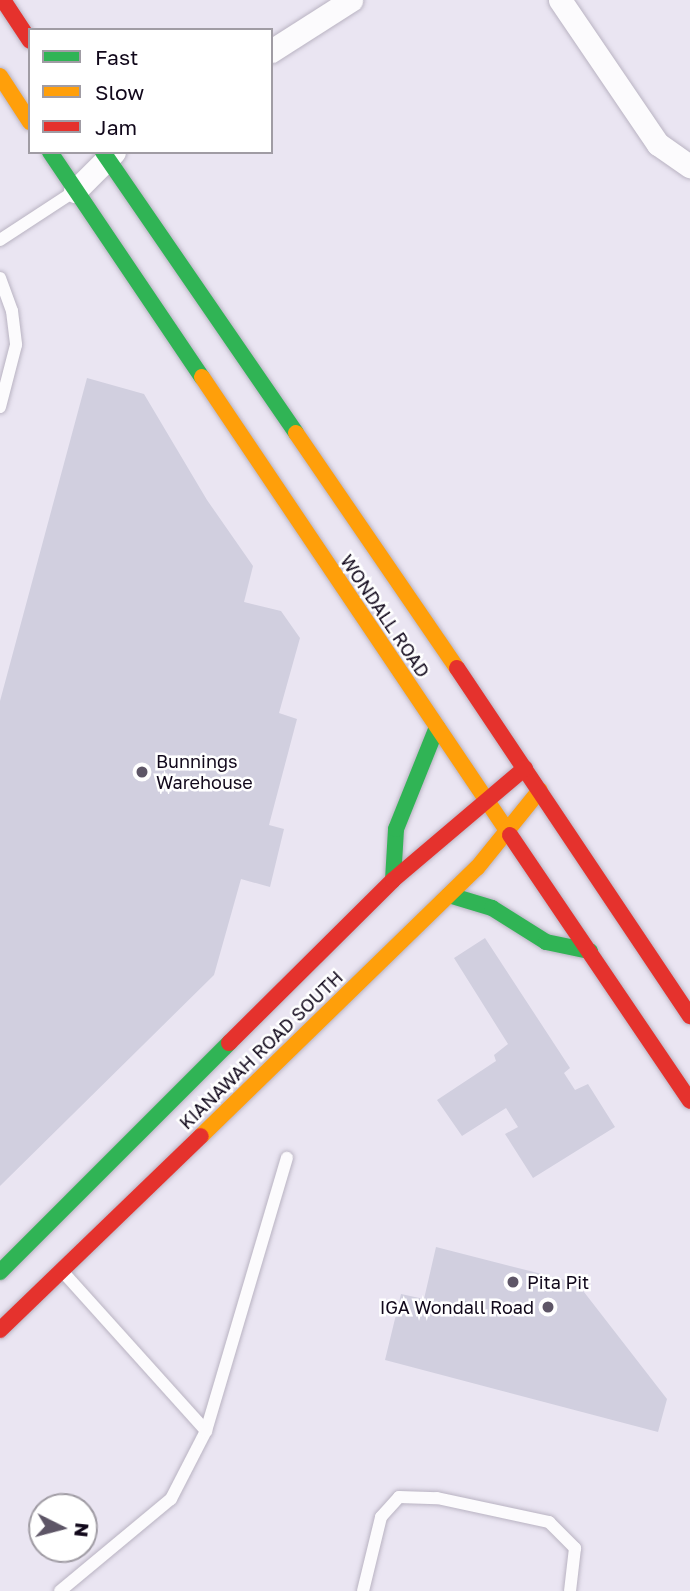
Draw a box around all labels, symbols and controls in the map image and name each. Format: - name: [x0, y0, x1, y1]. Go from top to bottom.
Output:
- legend: [28, 28, 273, 154]
- text: Fast: [95, 44, 138, 70]
- text: Slow: [95, 79, 144, 105]
- text: Jam: [95, 114, 137, 140]
- street label: WONDALL ROAD: [336, 551, 434, 681]
- place label: Bunnings Warehouse: [156, 751, 253, 794]
- marker: Bunnings Warehouse: [134, 764, 150, 780]
- street label: KIANAWAH ROAD SOUTH: [175, 966, 347, 1134]
- place label: Pita Pit: [527, 1271, 589, 1293]
- marker: Pita Pit: [505, 1274, 521, 1290]
- place label: IGA Wondall Road: [380, 1296, 534, 1318]
- marker: IGA Wondall Road: [540, 1299, 556, 1315]
- north arrow: [28, 1493, 98, 1563]
- text: N: [70, 1522, 95, 1538]

